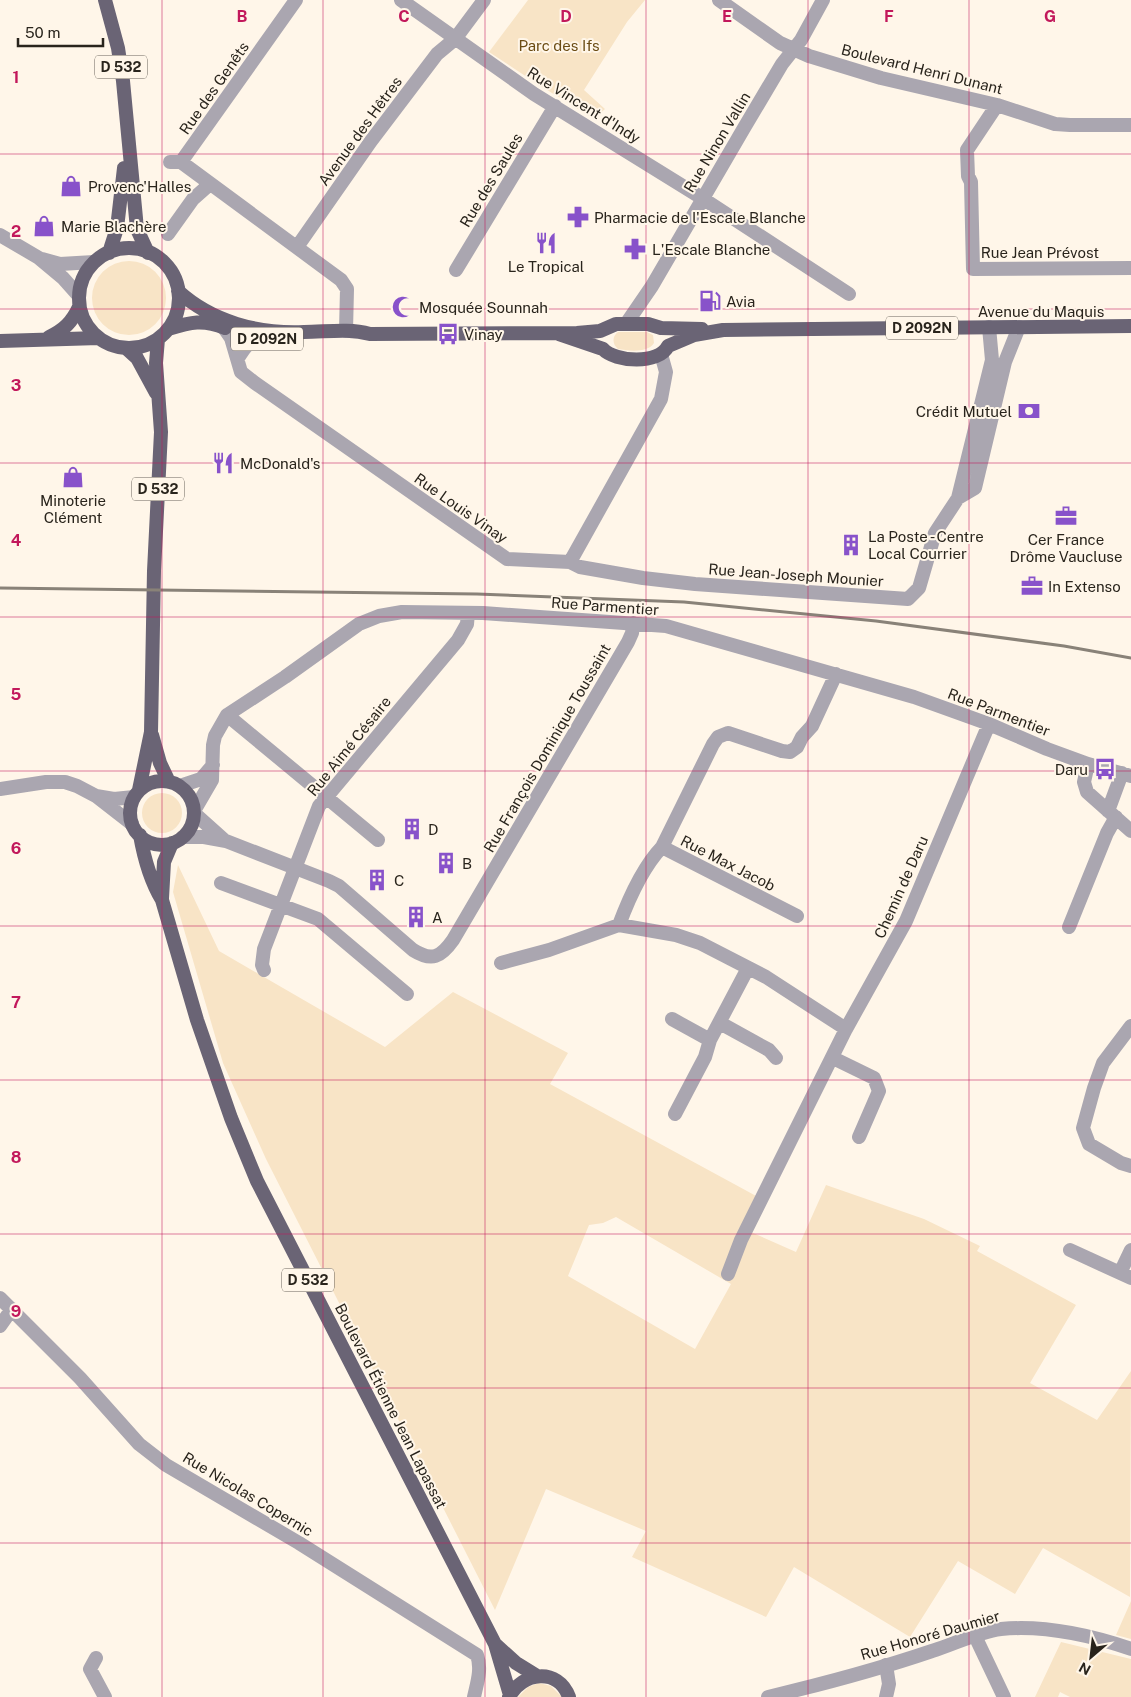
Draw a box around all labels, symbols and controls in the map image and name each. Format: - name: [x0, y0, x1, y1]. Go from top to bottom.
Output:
- text: B: [237, 7, 248, 26]
- text: C: [398, 7, 410, 26]
- text: D: [560, 7, 572, 26]
- text: E: [722, 7, 732, 26]
- text: F: [884, 7, 894, 26]
- text: G: [1044, 7, 1056, 26]
- scale bar: [18, 15, 102, 47]
- text: 50 m: [25, 24, 60, 41]
- park label: Parc des Ifs: [518, 37, 600, 54]
- street label: Rue des Genêts: [176, 39, 252, 137]
- street label: Boulevard Henri Dunant: [839, 41, 1005, 97]
- road number: D 532: [95, 56, 147, 78]
- street label: Rue Vincent d'Indy: [525, 63, 643, 147]
- text: 1: [13, 68, 19, 87]
- street label: Avenue des Hêtres: [315, 73, 405, 189]
- street label: Rue Ninon Vallin: [680, 89, 754, 195]
- street label: Rue des Saules: [456, 130, 526, 230]
- shop icon: Provenc'Halles: [58, 173, 84, 199]
- place label: Provenc'Halles: [88, 178, 191, 195]
- pharmacy icon: Pharmacie de l'Escale Blanche: [565, 204, 591, 230]
- place label: Pharmacie de l'Escale Blanche: [594, 209, 806, 226]
- shop icon: Marie Blachère: [31, 213, 57, 239]
- place label: Marie Blachère: [61, 218, 166, 235]
- text: 2: [11, 222, 21, 241]
- restaurant icon: Le Tropical: [533, 230, 559, 256]
- pharmacy icon: L'Escale Blanche: [622, 236, 648, 262]
- place label: L'Escale Blanche: [652, 241, 770, 258]
- street label: Rue Jean Prévost: [981, 244, 1099, 261]
- place label: Le Tropical: [508, 258, 584, 275]
- fuel station icon: Avia: [697, 288, 723, 314]
- place label: Avia: [726, 293, 755, 310]
- mosque icon: Mosquée Sounnah: [390, 294, 416, 320]
- place label: Mosquée Sounnah: [419, 299, 548, 316]
- street label: Avenue du Maquis: [978, 303, 1104, 320]
- road number: D 2092N: [886, 316, 958, 339]
- bus stop icon: Vinay: [435, 321, 461, 347]
- place label: Vinay: [464, 326, 503, 343]
- road number: D 2092N: [231, 328, 303, 350]
- text: 3: [11, 376, 21, 395]
- bank icon: Crédit Mutuel: [1016, 398, 1042, 424]
- place label: Crédit Mutuel: [916, 403, 1012, 420]
- restaurant icon: McDonald's: [210, 450, 236, 476]
- place label: McDonald's: [240, 455, 320, 472]
- shop icon: Minoterie Clément: [60, 464, 86, 490]
- street label: Rue Louis Vinay: [411, 470, 511, 546]
- road number: D 532: [132, 478, 184, 500]
- place label: Minoterie Clément: [40, 492, 106, 526]
- office icon: Cer France Drôme Vaucluse: [1053, 503, 1079, 529]
- place label: La Poste - Centre Local Courrier: [868, 528, 984, 562]
- text: 4: [11, 531, 22, 550]
- place label: Cer France Drôme Vaucluse: [1010, 531, 1122, 565]
- building icon: La Poste - Centre Local Courrier: [838, 532, 864, 558]
- street label: Rue Jean-Joseph Mounier: [708, 560, 884, 590]
- office icon: In Extenso: [1019, 573, 1045, 599]
- place label: In Extenso: [1048, 578, 1121, 595]
- street label: Rue Parmentier: [551, 594, 660, 618]
- street label: Rue François Dominique Toussaint: [480, 641, 614, 855]
- text: 5: [11, 685, 22, 704]
- street label: Rue Parmentier: [946, 685, 1053, 739]
- street label: Rue Aimé Césaire: [304, 693, 394, 799]
- bus stop icon: Daru: [1092, 756, 1118, 782]
- place label: Daru: [1055, 761, 1088, 778]
- building icon: D: [399, 816, 425, 842]
- place label: D: [428, 821, 438, 838]
- street label: Rue Max Jacob: [678, 832, 778, 894]
- street label: Chemin de Daru: [871, 833, 931, 941]
- text: 6: [11, 839, 21, 858]
- building icon: B: [433, 850, 459, 876]
- place label: B: [462, 855, 472, 872]
- building icon: C: [364, 867, 390, 893]
- place label: C: [394, 872, 404, 889]
- building icon: A: [403, 904, 429, 930]
- place label: A: [432, 909, 443, 926]
- text: 7: [11, 993, 21, 1012]
- text: 8: [11, 1148, 22, 1167]
- road number: D 532: [282, 1268, 334, 1292]
- street label: Boulevard Étienne Jean Lapassat: [332, 1301, 450, 1511]
- text: 9: [11, 1302, 21, 1321]
- street label: Rue Nicolas Copernic: [180, 1448, 316, 1540]
- street label: Rue Honoré Daumier: [858, 1607, 1002, 1663]
- north arrow: [1066, 1632, 1116, 1682]
- text: N: [1076, 1659, 1093, 1678]

